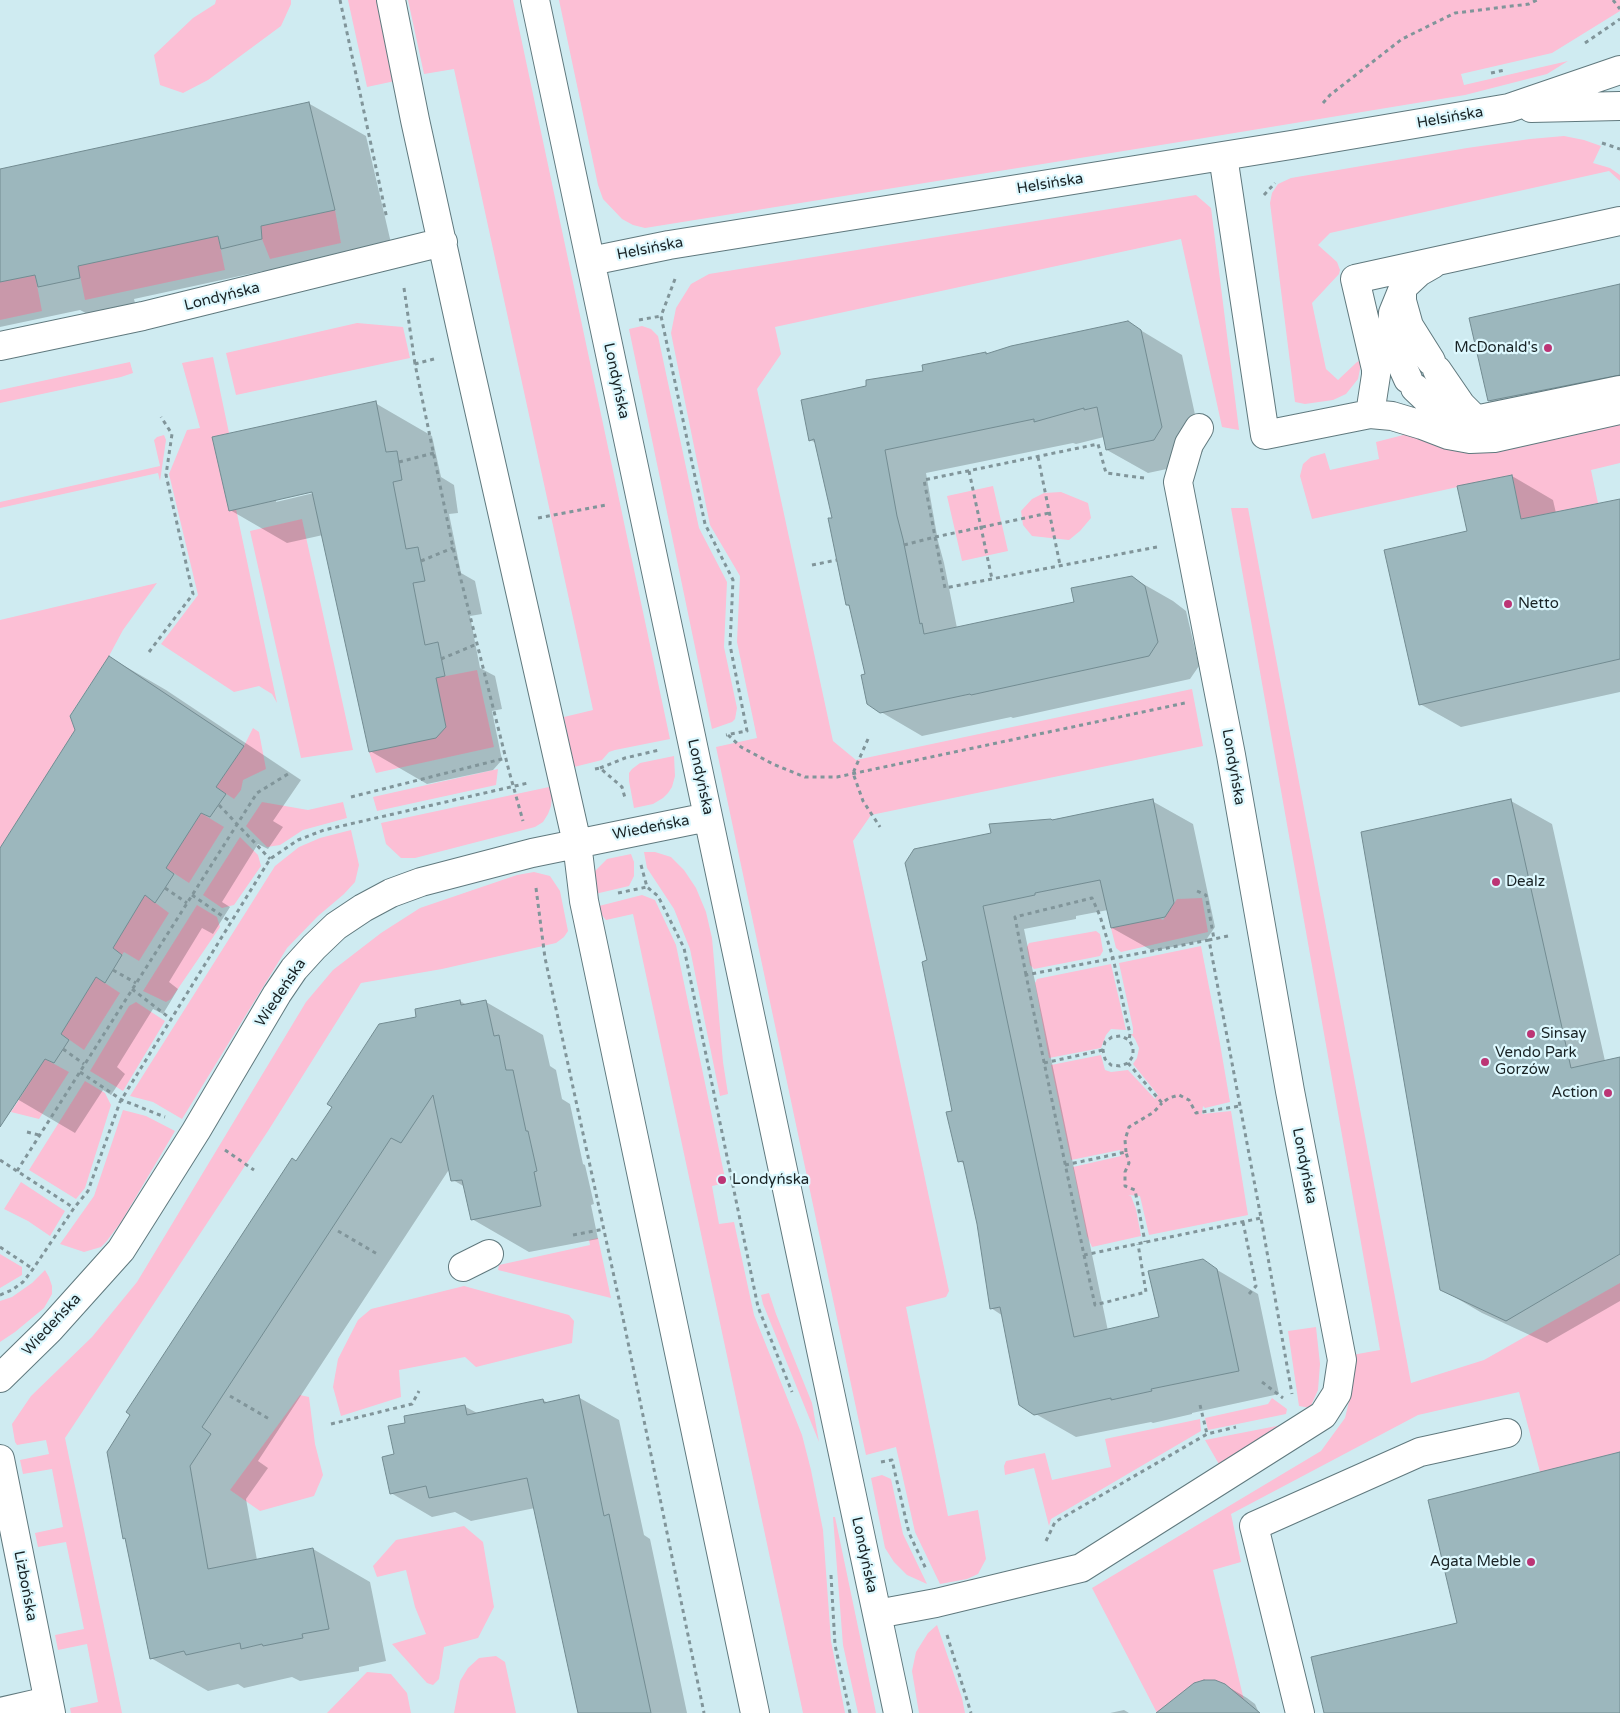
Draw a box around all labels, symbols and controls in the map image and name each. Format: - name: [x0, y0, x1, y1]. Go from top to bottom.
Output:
- street label: Helsińska: [1415, 103, 1485, 133]
- street label: Helsińska: [1015, 170, 1085, 198]
- street label: Helsińska: [615, 234, 685, 264]
- street label: Londyńska: [182, 279, 262, 315]
- place label: McDonald's: [1454, 339, 1538, 357]
- street label: Londyńska: [599, 341, 633, 421]
- marker: McDonald's: [1542, 342, 1554, 354]
- place label: Netto: [1518, 595, 1559, 613]
- marker: Netto: [1502, 598, 1514, 610]
- street label: Londyńska: [1217, 727, 1249, 807]
- street label: Londyńska: [683, 737, 717, 817]
- street label: Wiedeńska: [611, 812, 691, 844]
- place label: Dealz: [1506, 873, 1545, 891]
- marker: Dealz: [1490, 876, 1502, 888]
- street label: Wiedeńska: [252, 956, 310, 1030]
- place label: Sinsay: [1541, 1025, 1587, 1043]
- marker: Sinsay: [1525, 1028, 1537, 1040]
- place label: Vendo Park Gorzów: [1495, 1044, 1577, 1079]
- marker: Vendo Park Gorzów: [1479, 1056, 1491, 1068]
- place label: Action: [1551, 1084, 1598, 1102]
- marker: Action: [1602, 1087, 1614, 1099]
- street label: Londyńska: [1288, 1126, 1320, 1206]
- place label: Londyńska: [732, 1171, 809, 1189]
- marker: Londyńska: [716, 1174, 728, 1186]
- street label: Wiedeńska: [19, 1290, 85, 1360]
- street label: Londyńska: [847, 1515, 881, 1595]
- street label: Lizbońska: [9, 1549, 41, 1623]
- place label: Agata Meble: [1430, 1553, 1521, 1571]
- marker: Agata Meble: [1525, 1556, 1537, 1568]

